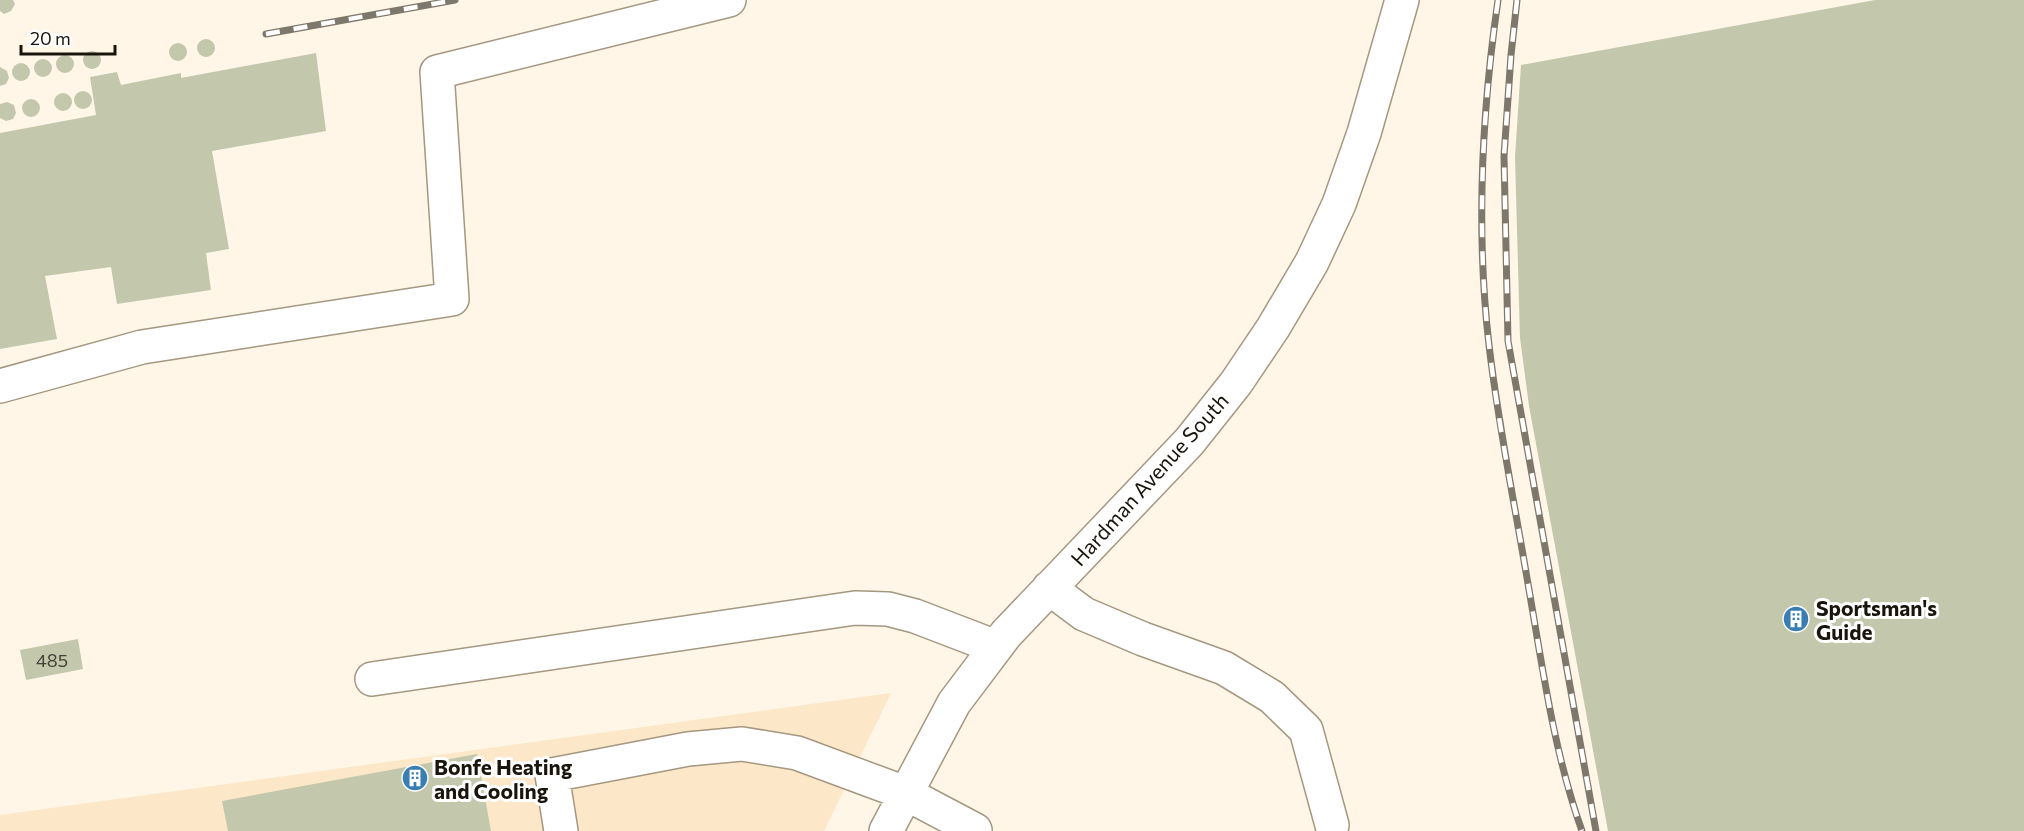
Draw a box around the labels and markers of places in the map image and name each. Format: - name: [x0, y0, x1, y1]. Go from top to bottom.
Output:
- place label: Sportsman's Guide: [1816, 595, 1937, 644]
- building icon: Sportsman's Guide: [1781, 604, 1811, 634]
- place label: Bonfe Heating and Cooling: [434, 754, 573, 803]
- building icon: Bonfe Heating and Cooling: [400, 763, 430, 793]

